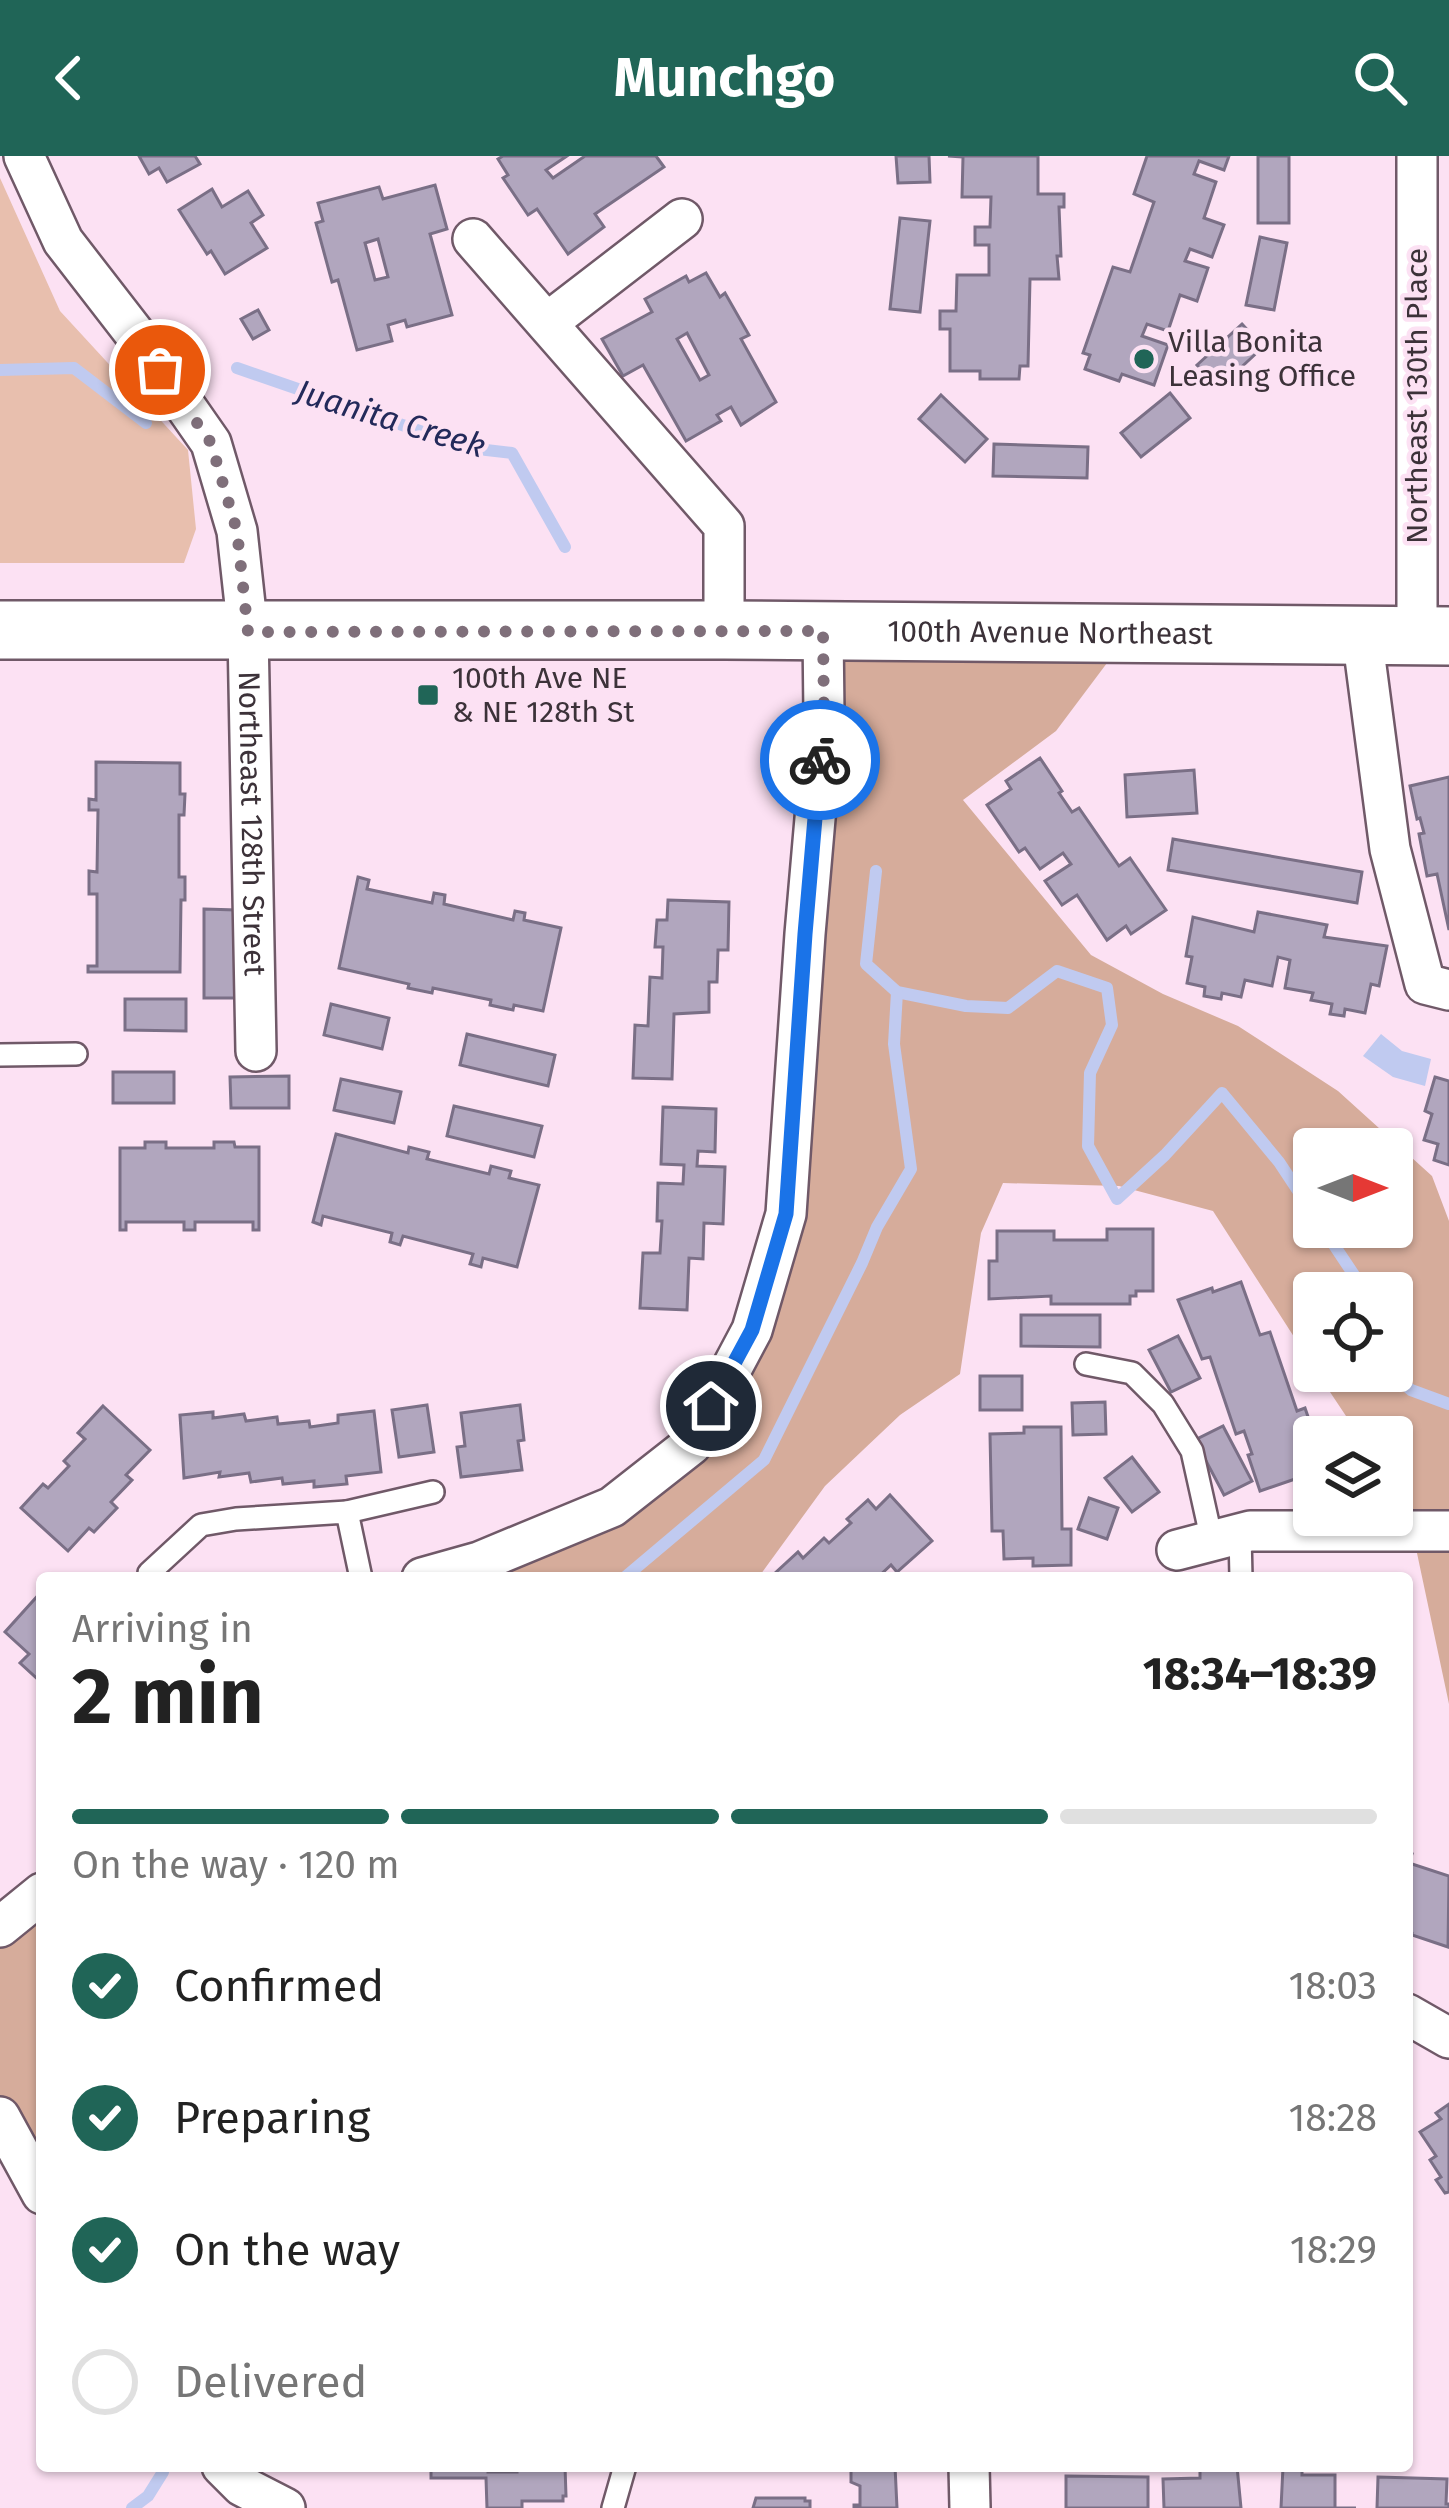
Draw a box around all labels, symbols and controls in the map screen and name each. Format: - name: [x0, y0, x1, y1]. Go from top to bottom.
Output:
- icon: back: [36, 45, 102, 111]
- icon: search: [1347, 45, 1413, 111]
- text: Munchgo: [614, 46, 835, 110]
- street label: Northeast 130th Place: [1399, 248, 1435, 544]
- pin: [109, 319, 211, 421]
- place label: Villa Bonita Leasing Office: [1168, 324, 1356, 394]
- icon: bag: [127, 337, 193, 403]
- marker: Villa Bonita Leasing Office: [1131, 346, 1157, 372]
- water label: Juanita Creek: [289, 371, 490, 467]
- street label: 100th Avenue Northeast: [887, 613, 1213, 652]
- place label: 100th Ave NE & NE 128th St: [452, 660, 634, 730]
- street label: Northeast 128th Street: [231, 671, 273, 977]
- marker: 100th Ave NE & NE 128th St: [415, 682, 441, 708]
- courier: [760, 700, 880, 820]
- icon: bike: [787, 727, 853, 793]
- north arrow: [1293, 1128, 1413, 1248]
- map controls: [1293, 1128, 1413, 1536]
- button: locate: [1293, 1272, 1413, 1392]
- pin: [660, 1355, 762, 1457]
- icon: home: [678, 1373, 744, 1439]
- button: layers: [1293, 1416, 1413, 1536]
- text: Arriving in: [72, 1606, 253, 1652]
- text: 18:34–18:39: [1143, 1647, 1377, 1701]
- text: 2 min: [72, 1650, 264, 1744]
- text: On the way · 120 m: [72, 1842, 400, 1888]
- icon: check: [72, 1953, 138, 2019]
- text: Confirmed: [174, 1959, 384, 2013]
- text: 18:03: [1288, 1963, 1377, 2009]
- icon: check: [72, 2085, 138, 2151]
- text: Preparing: [174, 2091, 370, 2145]
- text: 18:28: [1288, 2095, 1377, 2141]
- icon: check: [72, 2217, 138, 2283]
- text: On the way: [174, 2223, 400, 2277]
- text: 18:29: [1290, 2227, 1377, 2273]
- text: Delivered: [174, 2355, 367, 2409]

